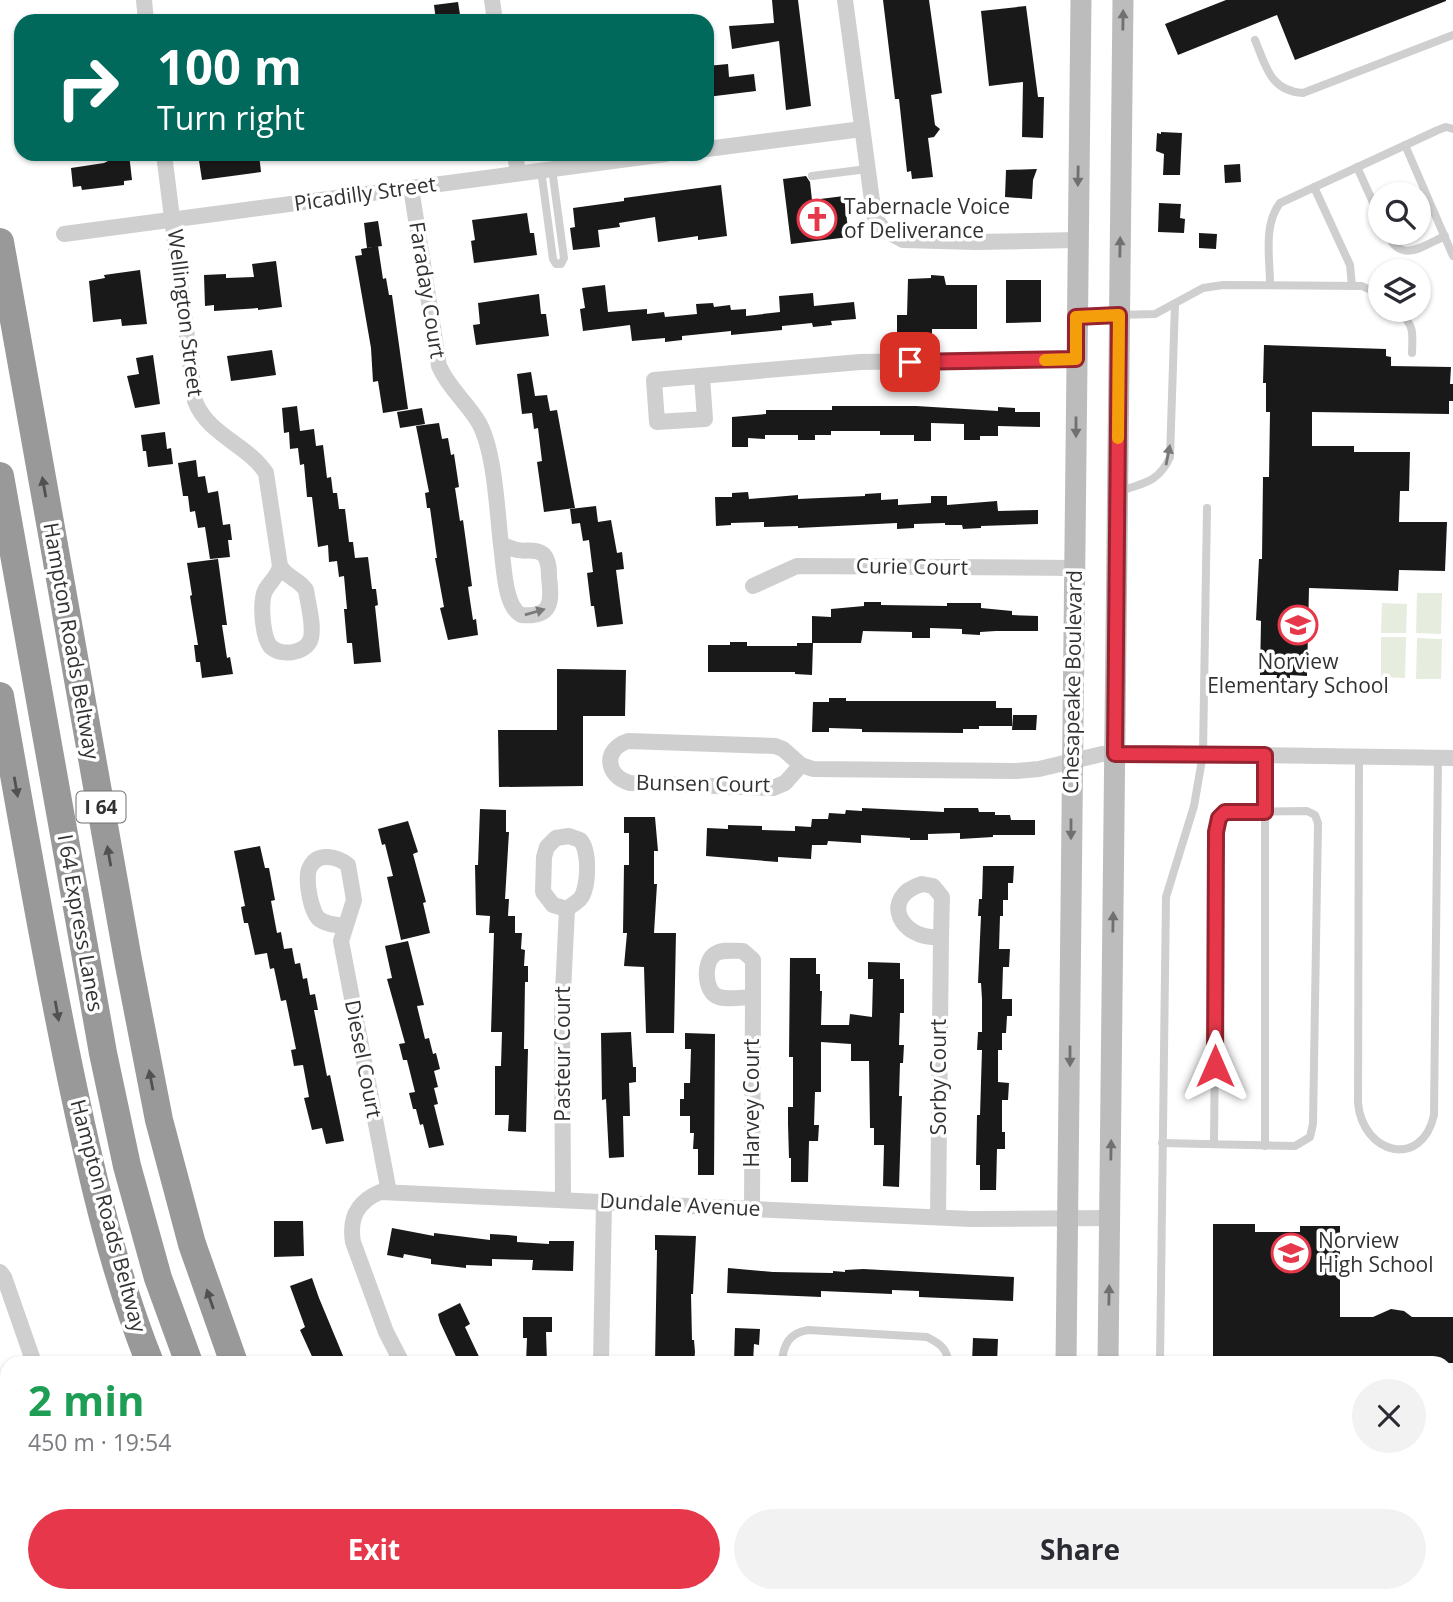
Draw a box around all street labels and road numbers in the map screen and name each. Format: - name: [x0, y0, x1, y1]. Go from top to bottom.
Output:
- street label: Picadilly Street: [292, 169, 438, 217]
- street label: Faraday Court: [403, 219, 453, 360]
- street label: Wellington Street: [162, 228, 210, 398]
- street label: Hampton Roads Beltway: [37, 520, 107, 762]
- street label: Curie Court: [856, 551, 968, 581]
- street label: Chesapeake Boulevard: [1056, 570, 1088, 794]
- street label: Bunsen Court: [636, 768, 770, 798]
- road number: I 64: [76, 792, 126, 822]
- street label: I 64 Express Lanes: [52, 832, 110, 1014]
- street label: Pasteur Court: [548, 986, 576, 1122]
- street label: Diesel Court: [339, 997, 389, 1120]
- street label: Sorby Court: [924, 1019, 952, 1135]
- street label: Harvey Court: [737, 1039, 765, 1167]
- street label: Hampton Roads Beltway: [64, 1096, 154, 1336]
- street label: Dundale Avenue: [599, 1186, 761, 1222]

